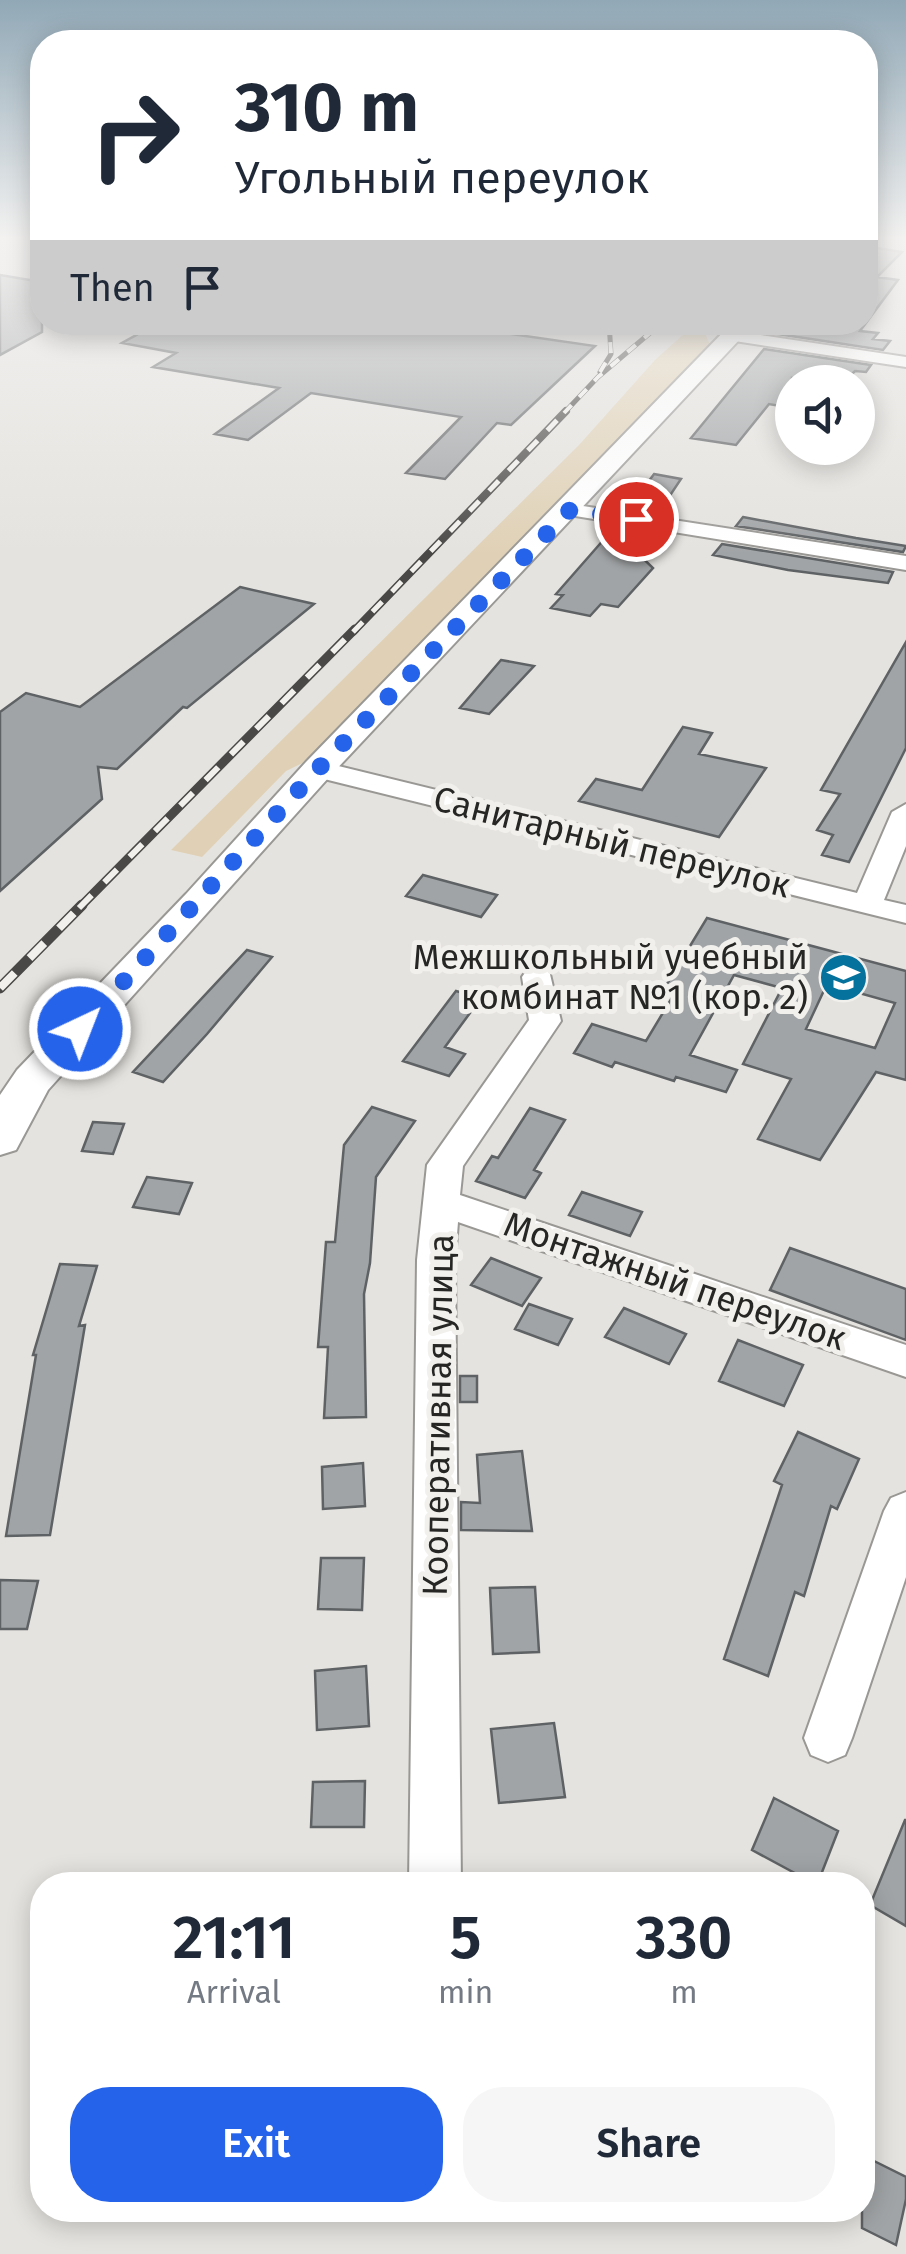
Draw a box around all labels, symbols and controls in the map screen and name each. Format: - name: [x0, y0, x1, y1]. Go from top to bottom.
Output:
- text: 310 m: [235, 66, 419, 150]
- icon: right: [70, 70, 200, 200]
- text: Угольный переулок: [235, 151, 649, 205]
- icon: arrive: [175, 260, 230, 315]
- text: Then: [70, 265, 155, 311]
- map controls: [775, 365, 875, 465]
- button: sound: [775, 365, 875, 465]
- pin: [594, 477, 679, 562]
- icon: arrive: [609, 492, 664, 547]
- street label: Санитарный переулок: [429, 777, 795, 907]
- place label: Межшкольный учебный комбинат №1 (кор. 2): [413, 936, 808, 1018]
- school or university icon: Межшкольный учебный комбинат №1 (кор. 2): [817, 951, 869, 1003]
- position arrow: [28, 977, 132, 1081]
- street label: Монтажный переулок: [499, 1203, 851, 1359]
- street label: Кооперативная улица: [414, 1234, 462, 1596]
- text: 21:11: [173, 1902, 295, 1974]
- text: 5: [450, 1902, 481, 1974]
- text: 330: [636, 1902, 732, 1974]
- text: Arrival: [187, 1973, 281, 2011]
- text: min: [438, 1973, 493, 2011]
- text: m: [670, 1973, 698, 2011]
- button: Exit: [70, 2087, 443, 2202]
- button: Share: [463, 2087, 835, 2202]

